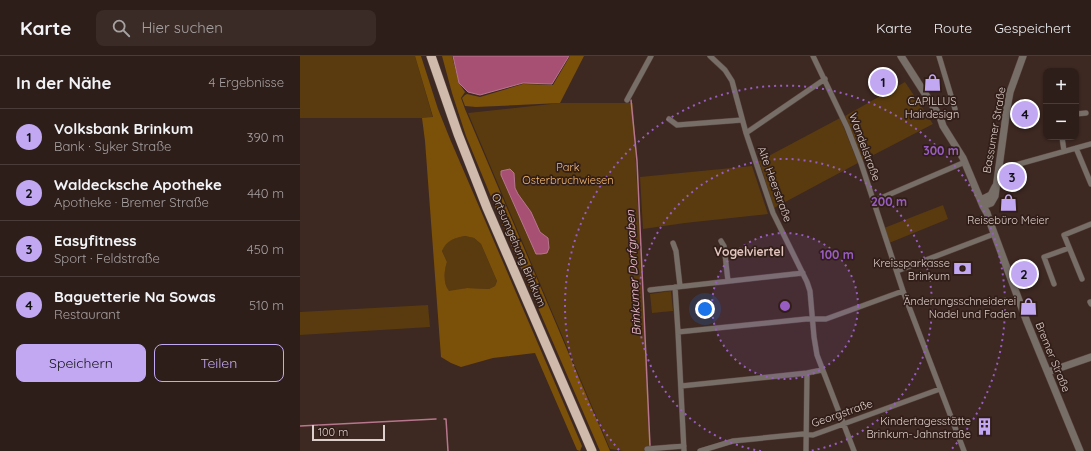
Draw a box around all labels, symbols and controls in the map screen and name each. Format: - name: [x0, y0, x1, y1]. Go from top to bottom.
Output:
- search box: [96, 10, 376, 46]
- text: Karte: [20, 16, 72, 40]
- icon: search: [110, 17, 132, 39]
- text: Hier suchen: [142, 18, 223, 37]
- text: Karte: [876, 19, 912, 37]
- text: Route: [934, 19, 972, 37]
- text: Gespeichert: [994, 19, 1071, 37]
- pin: 1: [870, 67, 896, 97]
- map controls: [1043, 68, 1079, 140]
- button: +: [1043, 68, 1079, 104]
- text: In der Nähe: [16, 72, 112, 93]
- shop icon: CAPILLUS Hairdesign: [922, 73, 942, 93]
- text: 4 Ergebnisse: [208, 74, 284, 90]
- street label: Bassumer Straße: [980, 86, 1008, 174]
- place label: CAPILLUS Hairdesign: [905, 94, 959, 121]
- pin: 4: [1012, 99, 1038, 129]
- button: −: [1043, 104, 1079, 140]
- street label: Wandelstraße: [846, 111, 884, 183]
- text: Volksbank Brinkum: [54, 119, 193, 138]
- text: 1: [26, 129, 32, 145]
- text: 390 m: [247, 129, 284, 145]
- text: Bank · Syker Straße: [54, 138, 171, 154]
- text: 300 m: [923, 143, 959, 158]
- street label: Alte Heerstraße: [755, 144, 795, 224]
- park label: Park Osterbruchwiesen: [522, 160, 614, 187]
- pin: 3: [999, 162, 1025, 192]
- text: Waldecksche Apotheke: [54, 175, 222, 194]
- text: 2: [25, 185, 33, 201]
- text: 440 m: [247, 185, 284, 201]
- street label: Ortsumgehung Brinkum: [489, 191, 549, 309]
- shop icon: Reisebüro Meier: [998, 192, 1018, 212]
- text: Apotheke · Bremer Straße: [54, 194, 209, 210]
- text: 200 m: [871, 194, 907, 209]
- water label: Brinkumer Dorfgraben: [622, 209, 644, 336]
- place label: Reisebüro Meier: [967, 213, 1050, 227]
- text: Easyfitness: [54, 231, 137, 250]
- text: 3: [26, 241, 32, 257]
- text: 450 m: [247, 241, 284, 257]
- district label: Vogelviertel: [714, 244, 784, 259]
- text: 100 m: [820, 247, 854, 262]
- text: Sport · Feldstraße: [54, 250, 160, 266]
- place label: Kreissparkasse Brinkum: [873, 256, 950, 283]
- bank icon: Kreissparkasse Brinkum: [953, 259, 973, 279]
- pin: 2: [1011, 259, 1037, 289]
- text: Baguetterie Na Sowas: [54, 287, 216, 306]
- place label: Änderungsschneiderei Nadel und Faden: [903, 294, 1016, 321]
- text: 4: [25, 297, 33, 313]
- text: 510 m: [249, 297, 284, 313]
- shop icon: Änderungsschneiderei Nadel und Faden: [1019, 297, 1039, 317]
- your location: [695, 299, 715, 319]
- centre of rings: [778, 299, 792, 313]
- text: Restaurant: [54, 306, 120, 322]
- street label: Bremer Straße: [1033, 320, 1073, 394]
- button: Speichern: [16, 344, 146, 382]
- button: Teilen: [154, 344, 284, 382]
- street label: Georgstraße: [810, 396, 874, 430]
- place label: Kindertagesstätte Brinkum-Jahnstraße: [866, 414, 971, 441]
- building icon: Kindertagesstätte Brinkum-Jahnstraße: [974, 417, 994, 437]
- scale bar: [312, 423, 385, 442]
- text: 100 m: [318, 425, 348, 439]

